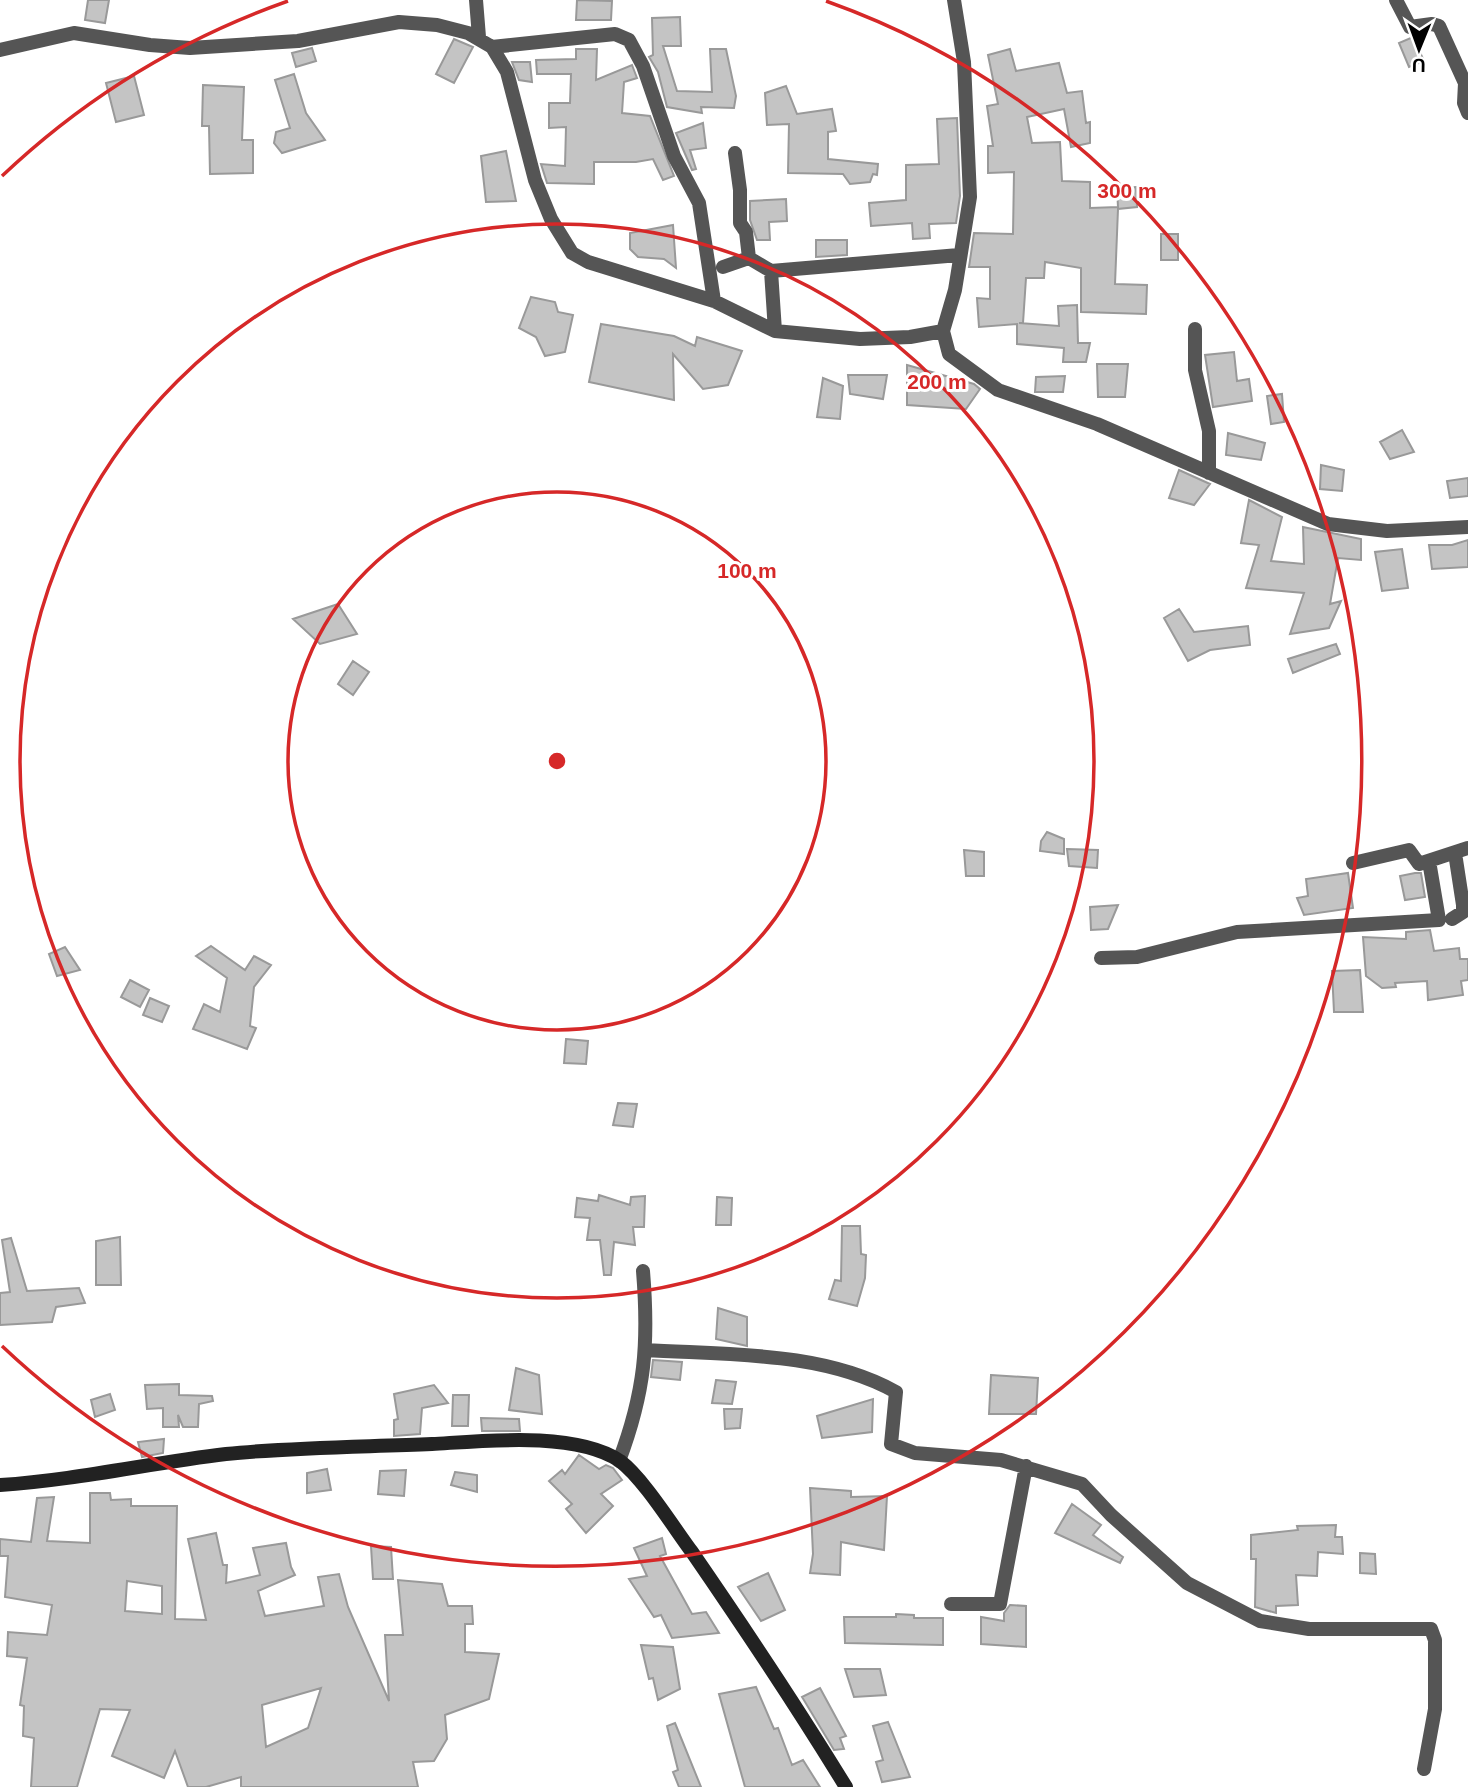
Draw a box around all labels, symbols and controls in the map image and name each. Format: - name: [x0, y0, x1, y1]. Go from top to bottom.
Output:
- north arrow: [1384, 14, 1454, 84]
- text: U: [1412, 55, 1426, 76]
- text: 300 m: [1097, 179, 1157, 202]
- text: 200 m: [907, 370, 967, 393]
- text: 100 m: [717, 559, 777, 582]
- centre of rings: [545, 749, 569, 773]

